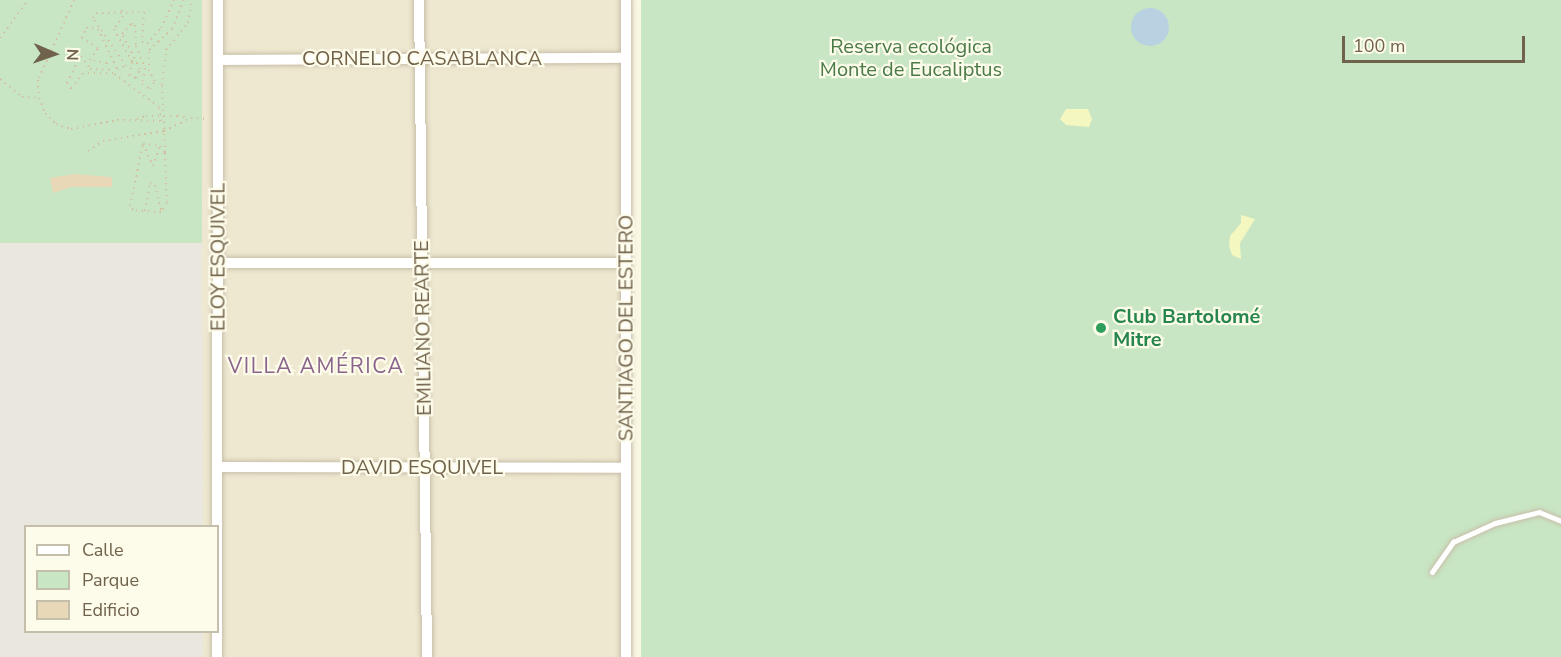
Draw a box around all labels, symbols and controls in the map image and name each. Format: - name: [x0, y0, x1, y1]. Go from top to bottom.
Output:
- north arrow: [24, 24, 84, 84]
- scale bar: [1345, 24, 1528, 62]
- park label: Reserva ecológica Monte de Eucaliptus: [820, 34, 1002, 81]
- text: 100 m: [1353, 34, 1405, 58]
- street label: CORNELIO CASABLANCA: [302, 46, 542, 70]
- text: N: [61, 48, 83, 61]
- street label: ELOY ESQUIVEL: [206, 183, 230, 331]
- street label: SANTIAGO DEL ESTERO: [614, 215, 638, 441]
- street label: EMILIANO REARTE: [409, 240, 437, 416]
- place label: Club Bartolomé Mitre: [1113, 304, 1260, 351]
- marker: Club Bartolomé Mitre: [1094, 321, 1108, 335]
- district label: VILLA AMÉRICA: [228, 353, 404, 379]
- street label: DAVID ESQUIVEL: [341, 455, 503, 479]
- legend: [24, 525, 219, 633]
- text: Calle: [82, 538, 124, 562]
- text: Parque: [82, 568, 139, 592]
- text: Edificio: [82, 598, 140, 622]

